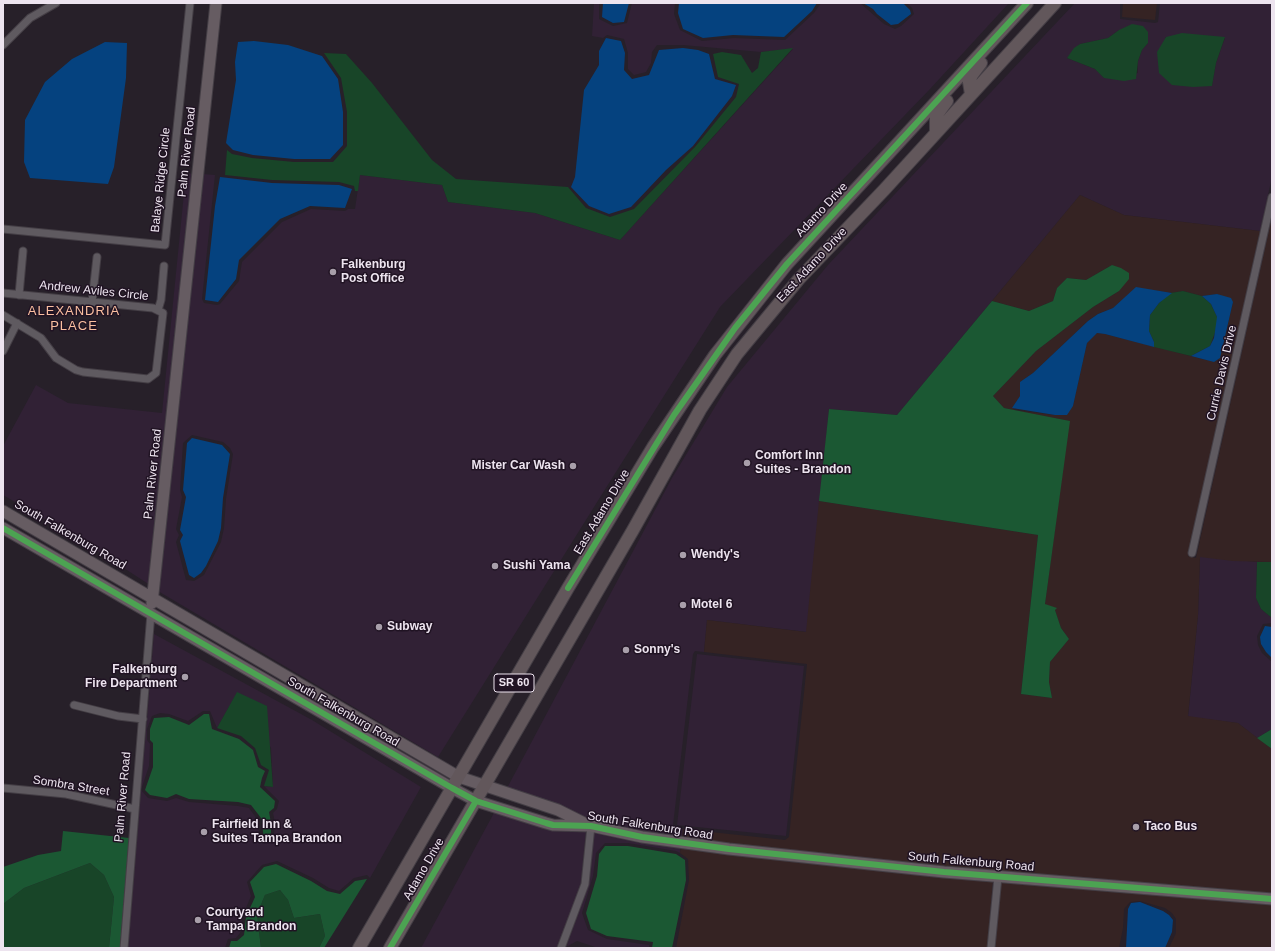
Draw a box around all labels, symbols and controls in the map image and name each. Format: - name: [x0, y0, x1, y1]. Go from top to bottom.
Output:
- street label: Palm River Road: [175, 106, 199, 198]
- street label: Balaye Ridge Circle: [148, 127, 174, 233]
- street label: Adamo Drive: [793, 180, 851, 240]
- street label: East Adamo Drive: [774, 225, 850, 305]
- place label: Falkenburg Post Office: [341, 258, 406, 286]
- marker: Falkenburg Post Office: [328, 267, 338, 277]
- street label: Andrew Aviles Circle: [39, 278, 149, 304]
- district label: ALEXANDRIA PLACE: [28, 303, 120, 334]
- street label: Currie Davis Drive: [1204, 324, 1240, 422]
- street label: Palm River Road: [141, 428, 165, 520]
- place label: Comfort Inn Suites - Brandon: [755, 449, 851, 477]
- marker: Comfort Inn Suites - Brandon: [742, 458, 752, 468]
- place label: Mister Car Wash: [471, 459, 565, 473]
- marker: Mister Car Wash: [568, 461, 578, 471]
- street label: East Adamo Drive: [571, 467, 633, 557]
- street label: South Falkenburg Road: [12, 497, 128, 573]
- place label: Wendy's: [691, 548, 740, 562]
- marker: Wendy's: [678, 550, 688, 560]
- place label: Sushi Yama: [503, 559, 570, 573]
- marker: Sushi Yama: [490, 561, 500, 571]
- place label: Motel 6: [691, 598, 732, 612]
- marker: Motel 6: [678, 600, 688, 610]
- place label: Subway: [387, 620, 432, 634]
- marker: Subway: [374, 622, 384, 632]
- place label: Sonny's: [634, 643, 680, 657]
- marker: Sonny's: [621, 645, 631, 655]
- place label: Falkenburg Fire Department: [85, 663, 177, 691]
- marker: Falkenburg Fire Department: [180, 672, 190, 682]
- street label: South Falkenburg Road: [285, 674, 401, 750]
- road number: SR 60: [494, 674, 534, 692]
- street label: Palm River Road: [112, 751, 134, 843]
- street label: Sombra Street: [32, 773, 110, 799]
- street label: South Falkenburg Road: [586, 809, 714, 843]
- place label: Fairfield Inn & Suites Tampa Brandon: [212, 818, 342, 846]
- place label: Taco Bus: [1144, 820, 1197, 834]
- marker: Taco Bus: [1131, 822, 1141, 832]
- marker: Fairfield Inn & Suites Tampa Brandon: [199, 827, 209, 837]
- street label: Adamo Drive: [400, 835, 448, 903]
- street label: South Falkenburg Road: [907, 849, 1035, 875]
- place label: Courtyard Tampa Brandon: [206, 906, 296, 934]
- marker: Courtyard Tampa Brandon: [193, 915, 203, 925]

